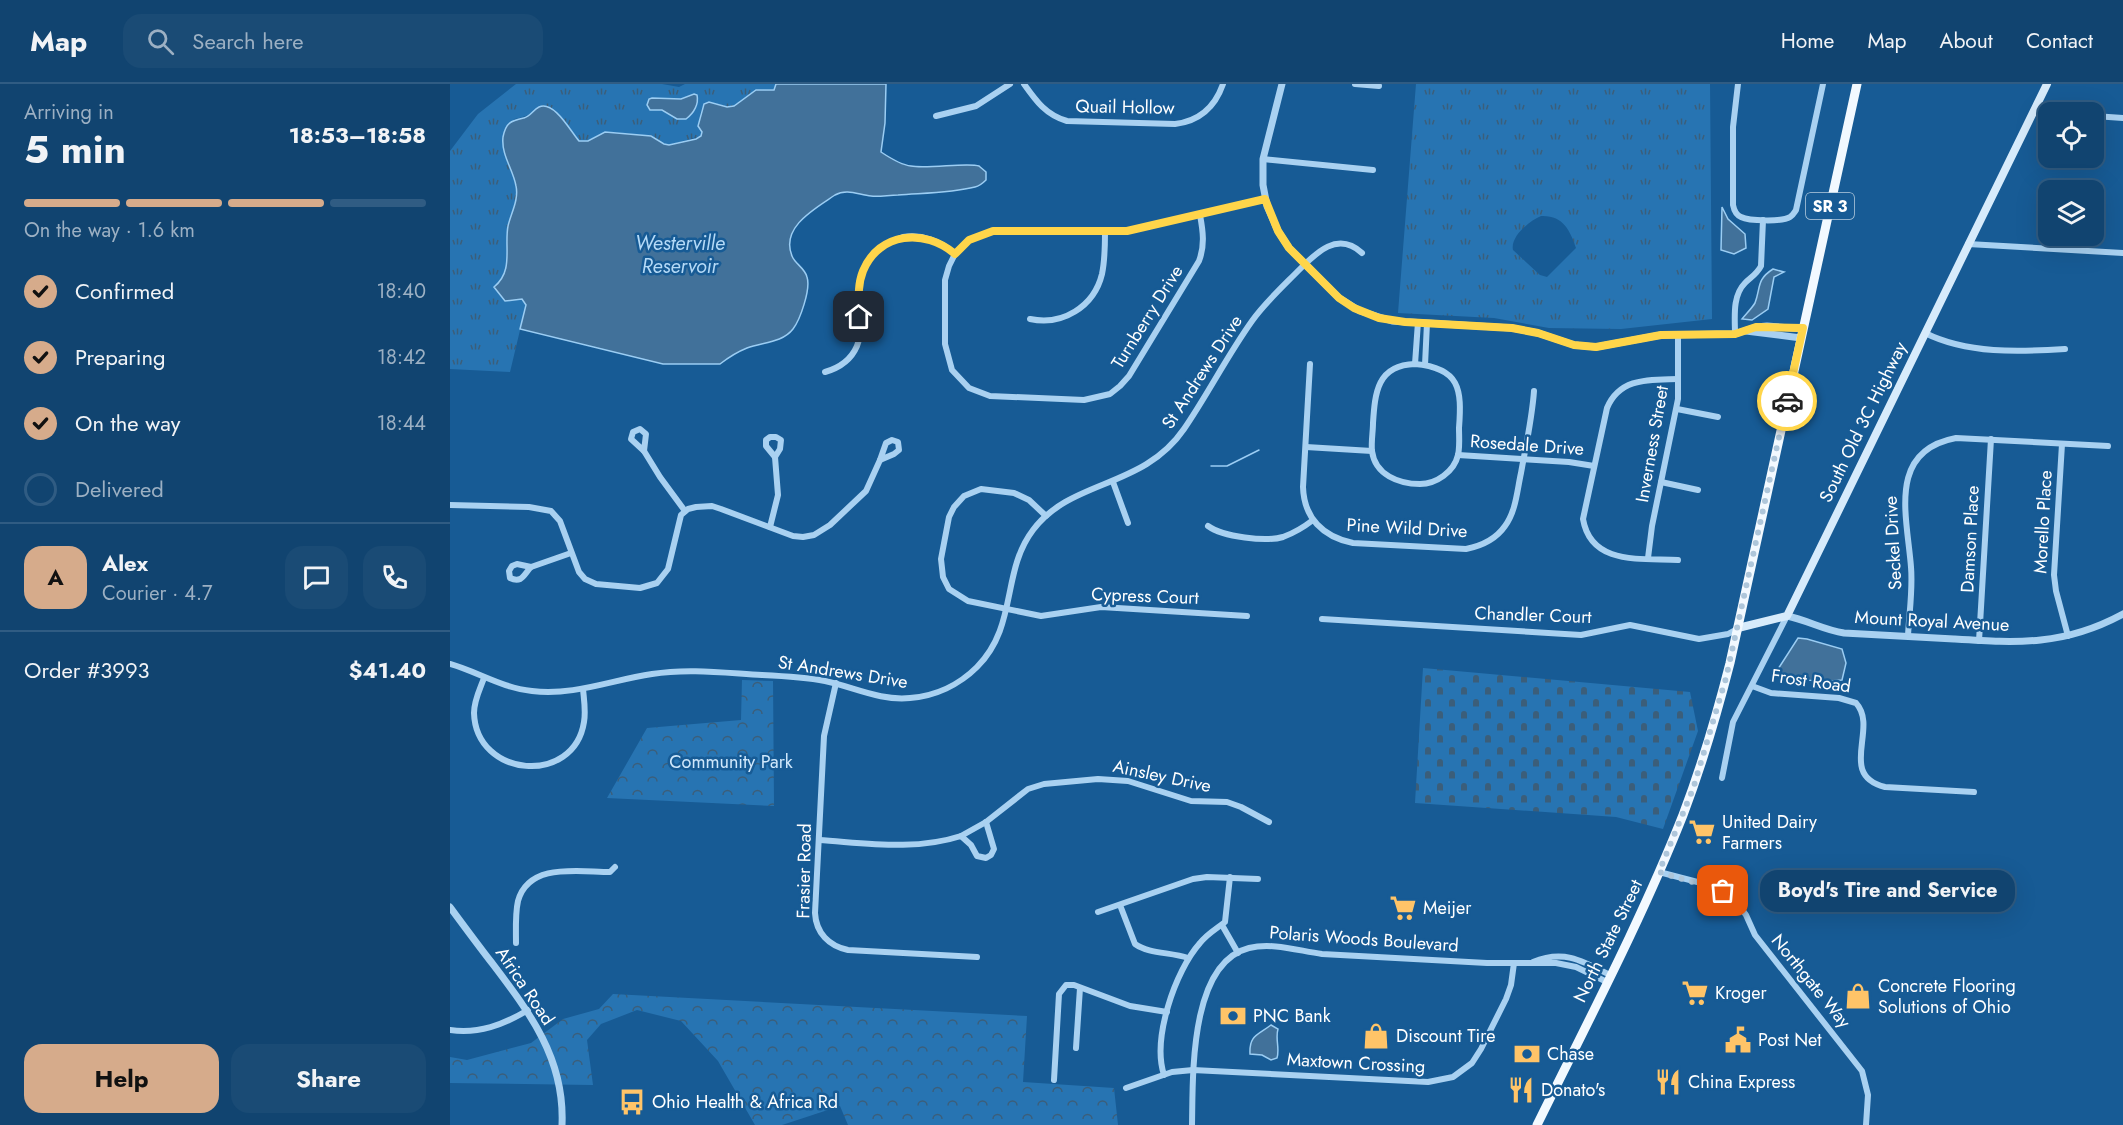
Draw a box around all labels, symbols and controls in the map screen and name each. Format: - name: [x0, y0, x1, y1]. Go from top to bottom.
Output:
- search box: [123, 14, 543, 68]
- text: Map: [30, 21, 87, 62]
- icon: search: [144, 25, 177, 58]
- text: Search here: [192, 25, 304, 57]
- text: Home: [1781, 26, 1834, 56]
- text: Map: [1867, 26, 1907, 56]
- text: About: [1940, 26, 1993, 56]
- text: Contact: [2026, 26, 2093, 56]
- street label: Quail Hollow: [1075, 93, 1176, 121]
- text: Arriving in: [24, 98, 114, 127]
- map controls: [2038, 102, 2104, 246]
- button: locate: [2038, 102, 2104, 168]
- text: 18:53–18:58: [289, 119, 426, 151]
- text: 5 min: [24, 121, 126, 178]
- button: layers: [2038, 180, 2104, 246]
- road number: SR 3: [1806, 193, 1854, 219]
- text: On the way · 1.6 km: [24, 216, 195, 245]
- water label: Westerville Reservoir: [635, 229, 725, 281]
- street label: Turnberry Drive: [1105, 260, 1189, 374]
- icon: check: [24, 275, 57, 308]
- text: Confirmed: [75, 275, 174, 307]
- text: 18:40: [376, 277, 426, 306]
- pin: [833, 291, 884, 342]
- icon: home: [842, 300, 875, 333]
- street label: St Andrews Drive: [1155, 310, 1249, 434]
- street label: South Old 3C Highway: [1813, 337, 1913, 507]
- icon: check: [24, 341, 57, 374]
- text: Preparing: [75, 341, 166, 373]
- text: 18:42: [377, 343, 426, 372]
- courier: [1757, 371, 1817, 431]
- street label: Inverness Street: [1629, 383, 1675, 505]
- icon: car: [1771, 385, 1804, 418]
- icon: check: [24, 407, 57, 440]
- text: On the way: [75, 407, 180, 439]
- text: 18:44: [377, 409, 426, 438]
- street label: Rosedale Drive: [1469, 428, 1585, 462]
- street label: Morello Place: [2027, 470, 2059, 574]
- text: Delivered: [75, 473, 164, 505]
- street label: Damson Place: [1954, 485, 1986, 593]
- street label: Seckel Drive: [1878, 495, 1908, 591]
- street label: Pine Wild Drive: [1346, 512, 1468, 544]
- button: chat: [285, 546, 348, 609]
- button: phone: [363, 546, 426, 609]
- text: Alex: [102, 547, 148, 579]
- text: A: [47, 561, 64, 593]
- text: Courier · 4.7: [102, 579, 213, 608]
- street label: Cypress Court: [1091, 581, 1200, 611]
- street label: Chandler Court: [1474, 600, 1593, 630]
- street label: Mount Royal Avenue: [1854, 604, 2010, 638]
- street label: St Andrews Drive: [776, 649, 910, 695]
- text: Order #3993: [24, 654, 150, 686]
- text: $41.40: [349, 654, 426, 686]
- street label: Frost Road: [1769, 663, 1853, 699]
- park label: Community Park: [669, 749, 793, 775]
- street label: Ainsley Drive: [1111, 753, 1213, 799]
- place label: United Dairy Farmers: [1722, 809, 1817, 856]
- supermarket icon: United Dairy Farmers: [1687, 817, 1717, 847]
- street label: Frasier Road: [790, 823, 818, 919]
- pin: [1697, 865, 1748, 916]
- callout: Boyd's Tire and Service: [1759, 870, 2014, 912]
- icon: bag: [1706, 874, 1739, 907]
- street label: North State Street: [1567, 875, 1649, 1007]
- text: Boyd's Tire and Service: [1778, 876, 1997, 905]
- supermarket icon: Meijer: [1388, 893, 1418, 923]
- place label: Meijer: [1423, 895, 1472, 921]
- street label: Polaris Woods Boulevard: [1268, 919, 1460, 959]
- street label: Northgate Way: [1765, 928, 1857, 1034]
- street label: Africa Road: [489, 942, 561, 1030]
- place label: Concrete Flooring Solutions of Ohio: [1878, 973, 2016, 1020]
- supermarket icon: Kroger: [1680, 978, 1710, 1008]
- place label: Kroger: [1715, 980, 1767, 1006]
- shop icon: Concrete Flooring Solutions of Ohio: [1843, 981, 1873, 1011]
- bank icon: PNC Bank: [1218, 1001, 1248, 1031]
- place label: PNC Bank: [1253, 1003, 1331, 1029]
- shop icon: Discount Tire: [1361, 1021, 1391, 1051]
- place label: Discount Tire: [1396, 1023, 1495, 1049]
- public building icon: Post Net: [1723, 1025, 1753, 1055]
- place label: Post Net: [1758, 1027, 1822, 1053]
- bank icon: Chase: [1512, 1039, 1542, 1069]
- place label: Chase: [1547, 1041, 1594, 1067]
- button: Help: [24, 1044, 219, 1113]
- button: Share: [231, 1044, 426, 1113]
- street label: Maxtown Crossing: [1286, 1046, 1426, 1080]
- restaurant icon: China Express: [1653, 1067, 1683, 1097]
- place label: China Express: [1688, 1069, 1795, 1095]
- restaurant icon: Donato's: [1506, 1075, 1536, 1105]
- place label: Donato's: [1541, 1077, 1605, 1103]
- bus stop icon: Ohio Health & Africa Rd: [617, 1087, 647, 1117]
- place label: Ohio Health & Africa Rd: [652, 1089, 838, 1115]

